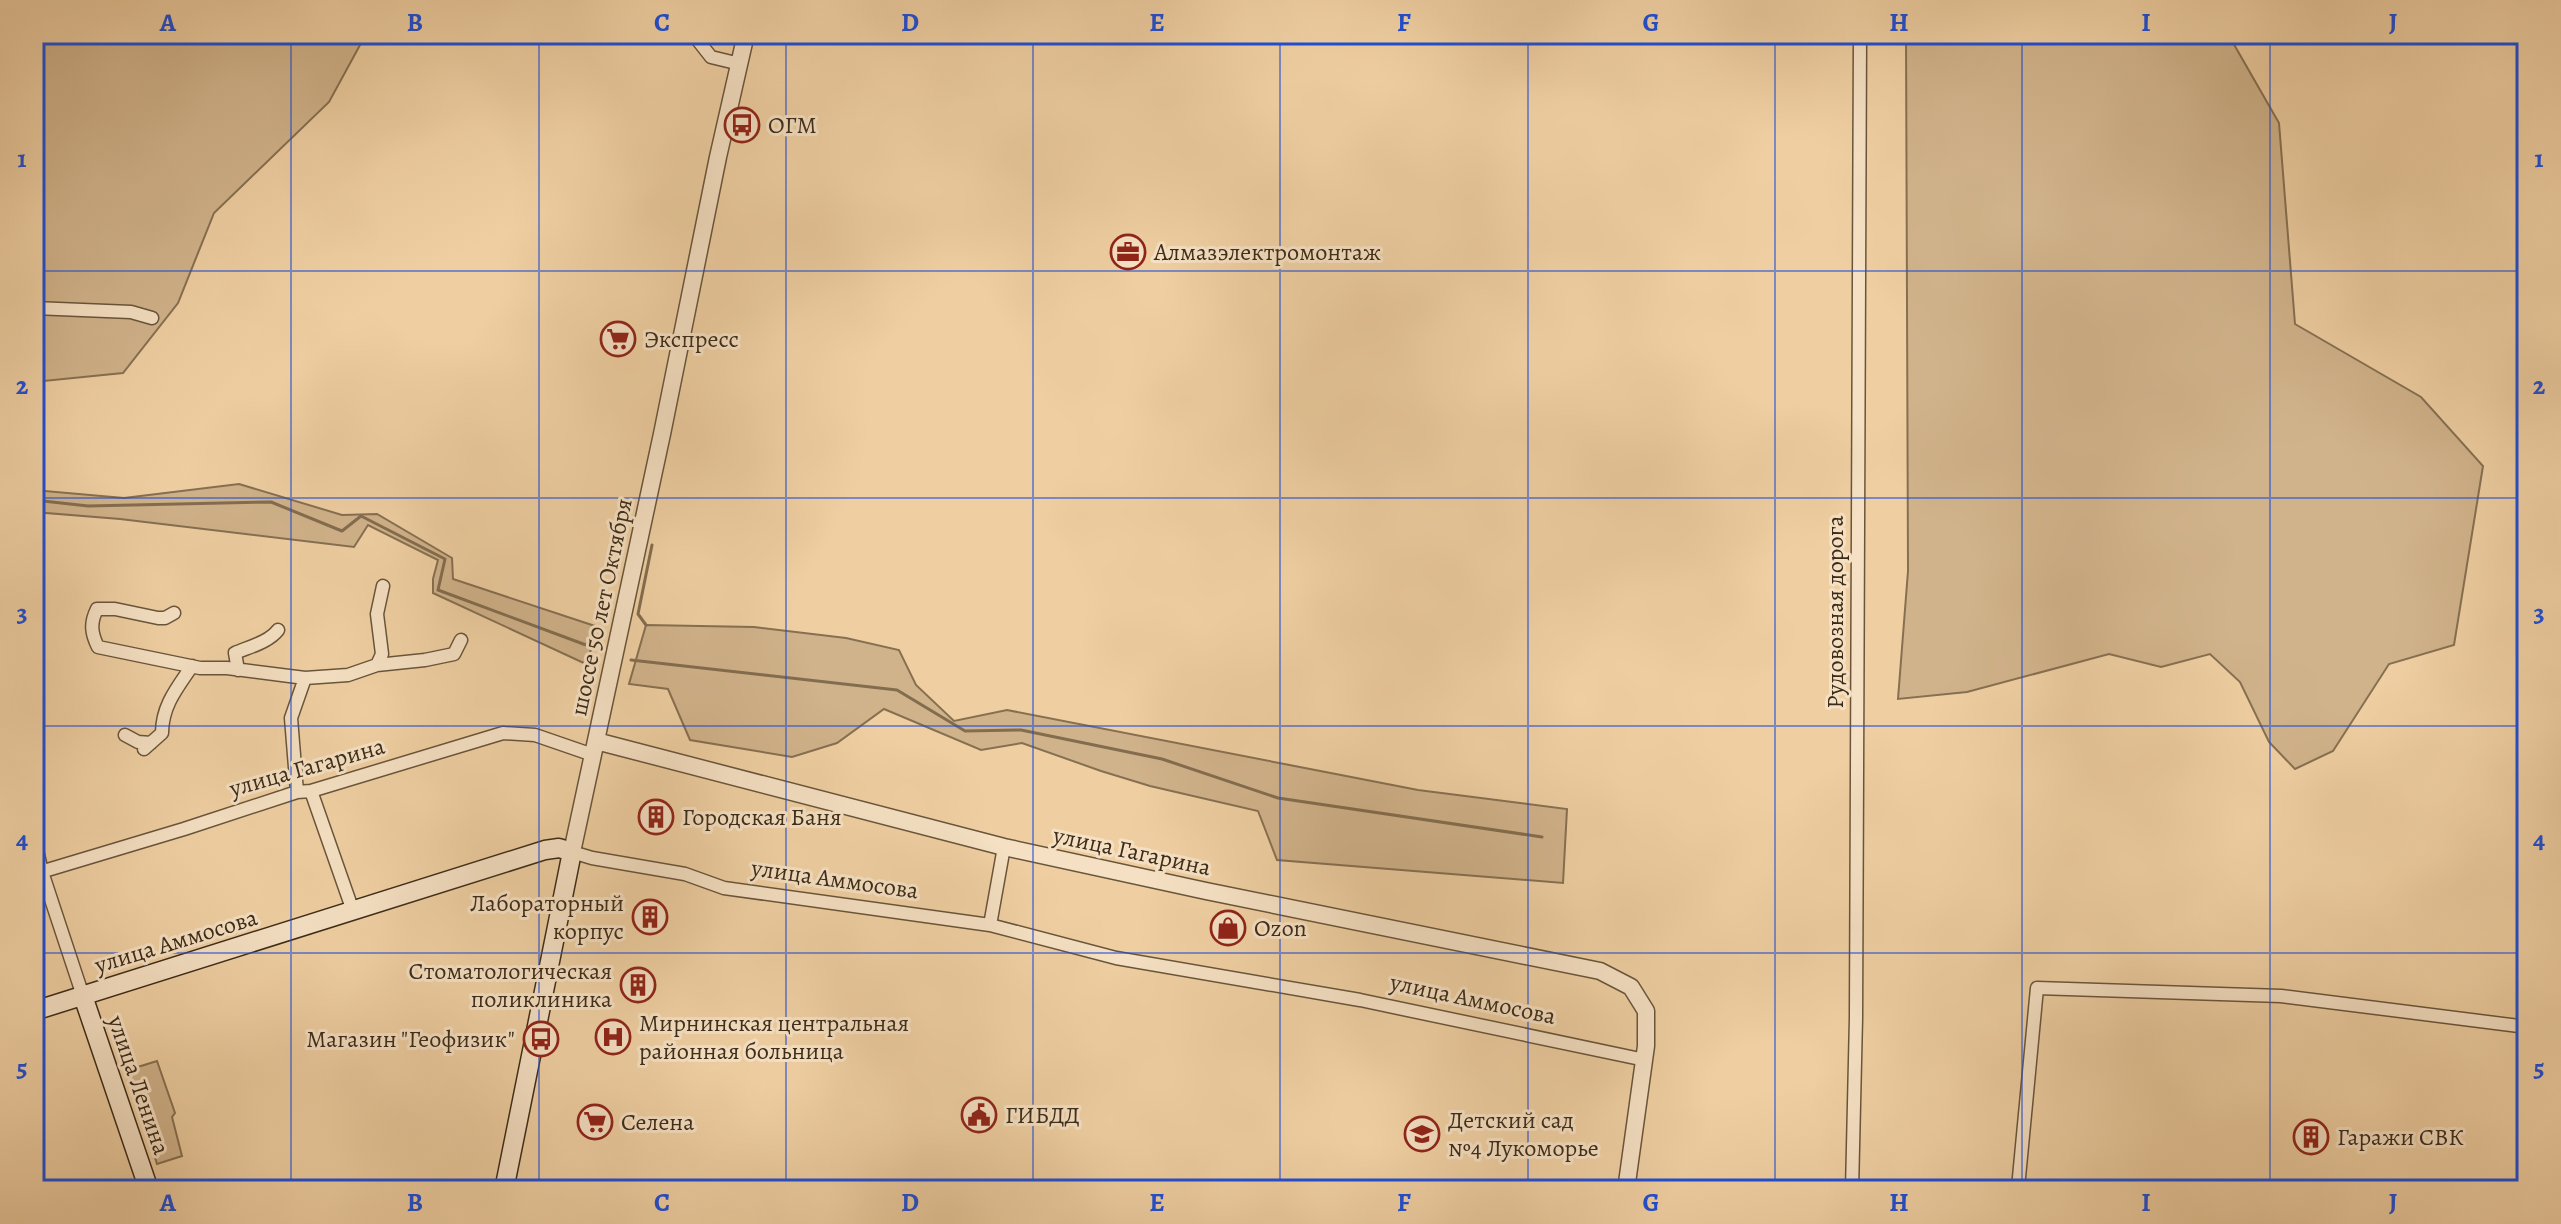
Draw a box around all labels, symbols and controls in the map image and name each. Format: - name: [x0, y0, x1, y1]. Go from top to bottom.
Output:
- text: A: [159, 5, 177, 40]
- text: B: [407, 5, 423, 40]
- text: C: [654, 5, 670, 40]
- text: D: [901, 5, 919, 40]
- text: E: [1149, 5, 1165, 40]
- text: F: [1397, 5, 1411, 40]
- text: G: [1642, 5, 1660, 40]
- text: H: [1889, 5, 1909, 40]
- text: I: [2141, 5, 2151, 40]
- text: J: [2389, 5, 2397, 40]
- bus stop icon: ОГМ: [723, 106, 761, 144]
- place label: ОГМ: [768, 109, 817, 141]
- text: 1: [17, 141, 27, 176]
- text: 1: [2534, 141, 2544, 176]
- office icon: Алмазэлектромонтаж: [1109, 233, 1147, 271]
- place label: Алмазэлектромонтаж: [1153, 236, 1381, 268]
- supermarket icon: Экспресс: [599, 320, 637, 358]
- place label: Экспресс: [644, 323, 739, 355]
- text: 2: [16, 368, 29, 403]
- text: 2: [2533, 368, 2546, 403]
- street label: шоссе 50 лет Октября: [562, 495, 640, 719]
- street label: Рудовозная дорога: [1819, 515, 1851, 709]
- text: 3: [16, 595, 28, 630]
- text: 3: [2533, 595, 2545, 630]
- street label: улица Гагарина: [225, 730, 388, 805]
- building icon: Городская Баня: [637, 798, 675, 836]
- place label: Городская Баня: [682, 801, 842, 833]
- street label: улица Гагарина: [1049, 818, 1214, 883]
- text: 4: [16, 822, 28, 857]
- text: 4: [2533, 822, 2545, 857]
- street label: улица Аммосова: [748, 851, 921, 907]
- place label: Лабораторный корпус: [470, 887, 624, 947]
- building icon: Лабораторный корпус: [631, 898, 669, 936]
- street label: улица Аммосова: [90, 901, 261, 981]
- shop icon: Ozon: [1209, 909, 1247, 947]
- place label: Ozon: [1254, 912, 1307, 944]
- place label: Стоматологическая поликлиника: [409, 955, 612, 1015]
- building icon: Стоматологическая поликлиника: [619, 966, 657, 1004]
- street label: улица Аммосова: [1386, 966, 1559, 1032]
- place label: Мирнинская центральная районная больница: [639, 1007, 909, 1067]
- street label: улица Ленина: [100, 1010, 178, 1159]
- hospital icon: Мирнинская центральная районная больница: [594, 1018, 632, 1056]
- bus stop icon: Магазин "Геофизик": [522, 1020, 560, 1058]
- place label: Магазин "Геофизик": [306, 1023, 515, 1055]
- text: 5: [16, 1050, 28, 1085]
- text: 5: [2533, 1050, 2545, 1085]
- public building icon: ГИБДД: [960, 1096, 998, 1134]
- place label: ГИБДД: [1005, 1099, 1080, 1131]
- supermarket icon: Селена: [576, 1103, 614, 1141]
- place label: Детский сад №4 Лукоморье: [1448, 1104, 1599, 1164]
- place label: Селена: [621, 1106, 694, 1138]
- school or university icon: Детский сад №4 Лукоморье: [1403, 1115, 1441, 1153]
- building icon: Гаражи СВК: [2292, 1118, 2330, 1156]
- place label: Гаражи СВК: [2337, 1121, 2464, 1153]
- text: A: [159, 1185, 177, 1220]
- text: B: [407, 1185, 423, 1220]
- text: C: [654, 1185, 670, 1220]
- text: D: [901, 1185, 919, 1220]
- text: E: [1149, 1185, 1165, 1220]
- text: F: [1397, 1185, 1411, 1220]
- text: G: [1642, 1185, 1660, 1220]
- text: H: [1889, 1185, 1909, 1220]
- text: I: [2141, 1185, 2151, 1220]
- text: J: [2389, 1185, 2397, 1220]

